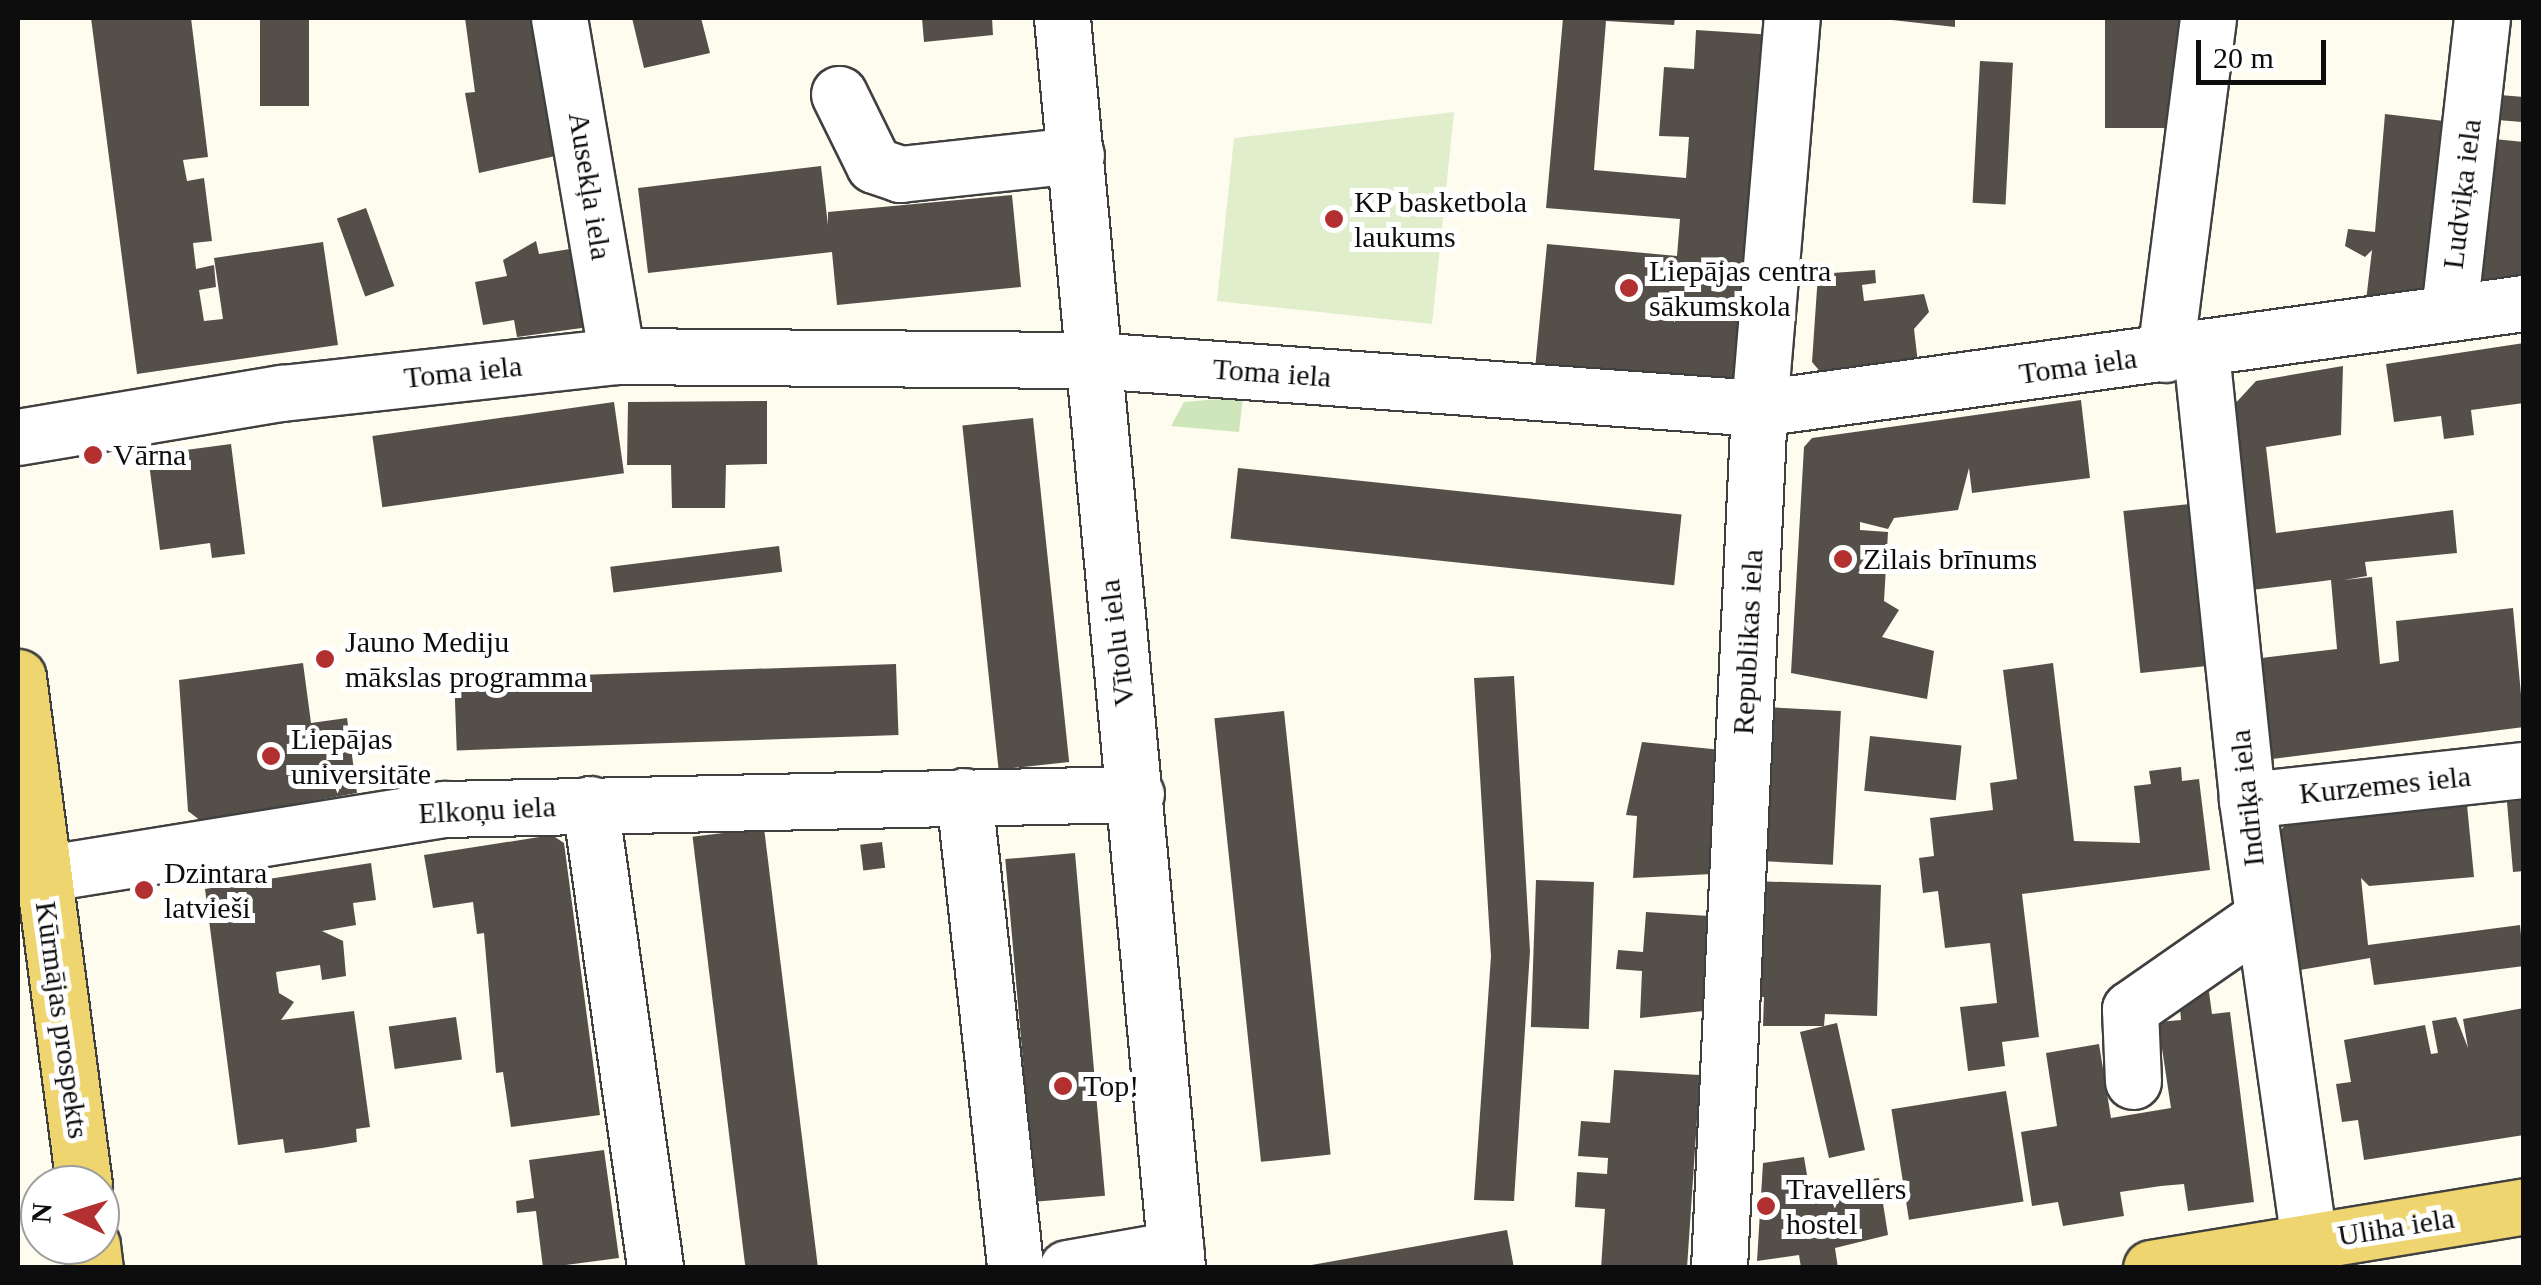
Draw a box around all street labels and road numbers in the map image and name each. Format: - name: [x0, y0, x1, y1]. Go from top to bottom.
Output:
- street label: Ausekļa iela: [561, 110, 619, 262]
- street label: Ludviķa iela: [2435, 117, 2489, 271]
- street label: Toma iela: [2017, 340, 2139, 392]
- street label: Toma iela: [402, 348, 524, 396]
- street label: Toma iela: [1212, 351, 1332, 395]
- street label: Republikas iela: [1725, 548, 1771, 736]
- street label: Vītolu iela: [1091, 578, 1143, 708]
- street label: Indriķa iela: [2222, 728, 2272, 868]
- street label: Kurzemes iela: [2297, 758, 2473, 812]
- street label: Elkoņu iela: [417, 788, 557, 832]
- street label: Kūrmājas prospekts: [28, 899, 96, 1141]
- street label: Uliha iela: [2335, 1200, 2457, 1254]

